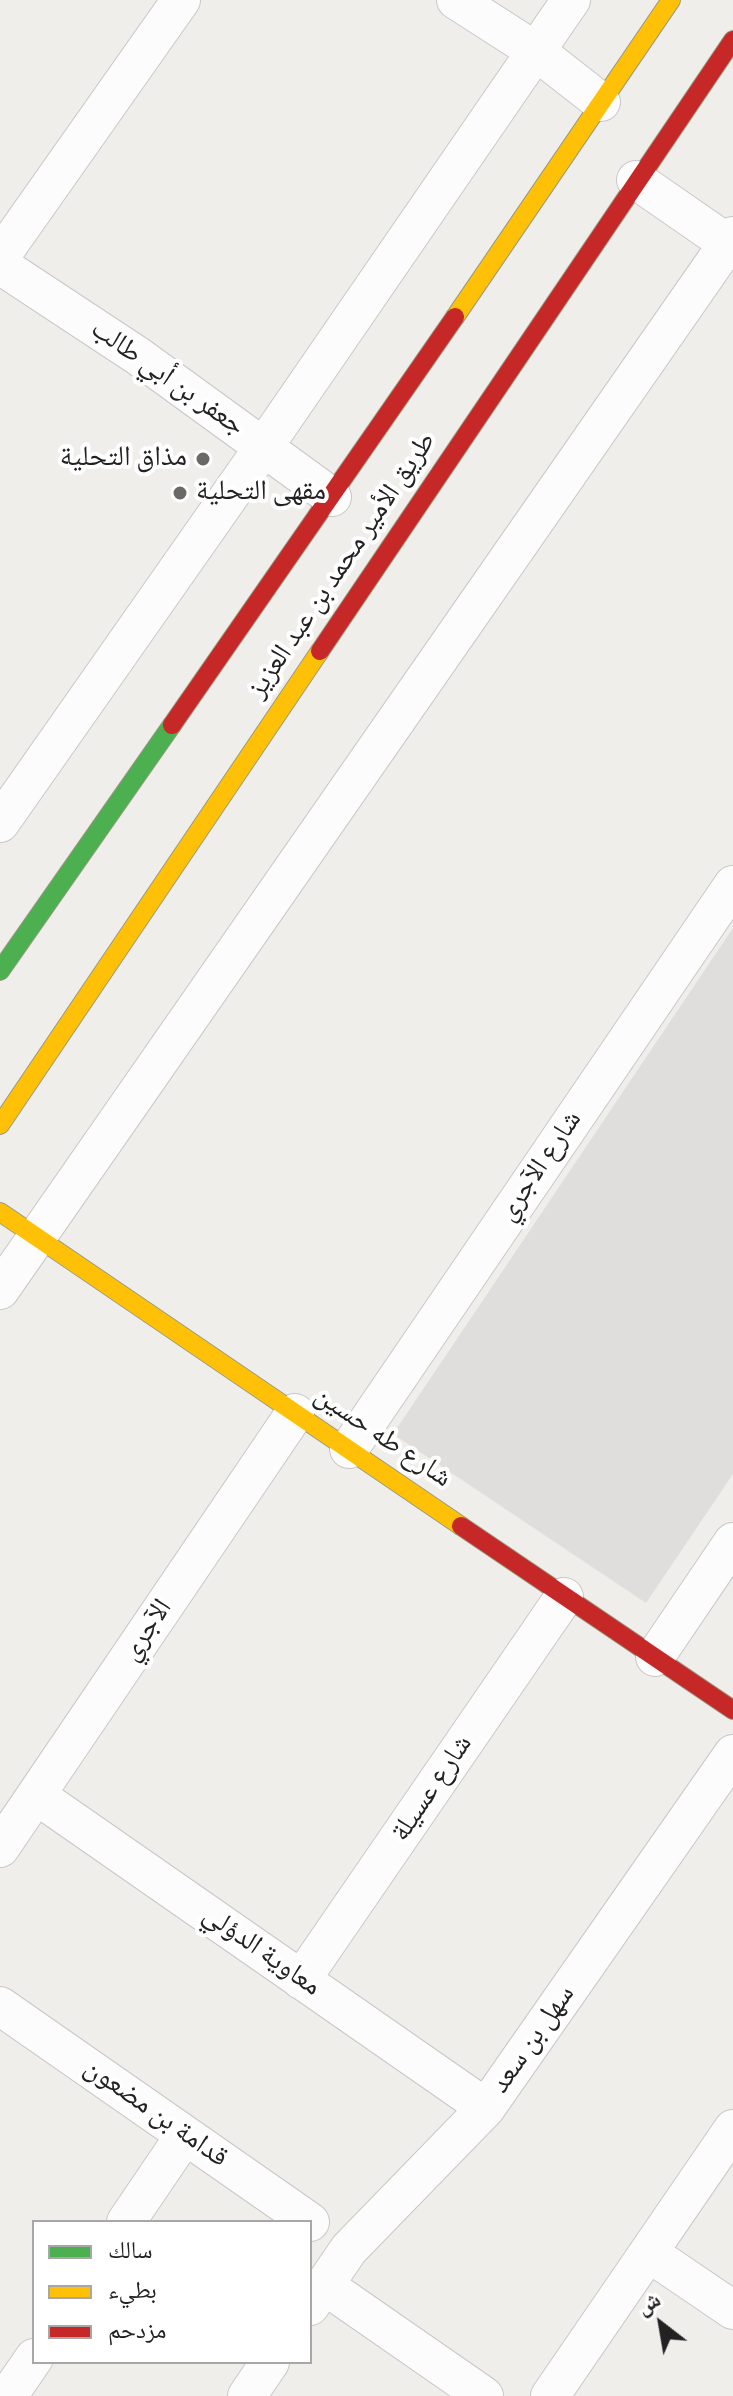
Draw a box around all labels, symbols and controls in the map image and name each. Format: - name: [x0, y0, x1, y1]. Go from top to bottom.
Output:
- street label: جعفر بن أبي طالب: [83, 314, 251, 444]
- street label: طريق الأمير محمد بن عبد العزيز: [242, 427, 444, 705]
- place label: مذاق التحلية: [60, 442, 187, 476]
- marker: مذاق التحلية: [194, 450, 212, 468]
- place label: مقهى التحلية: [196, 476, 326, 510]
- marker: مقهى التحلية: [171, 484, 189, 502]
- street label: شارع الآجري: [492, 1105, 590, 1229]
- street label: شارع طه حسين: [307, 1380, 457, 1496]
- street label: الآجري: [115, 1594, 181, 1668]
- street label: شارع عسيلة: [385, 1729, 481, 1849]
- street label: معاوية الدؤلي: [195, 1899, 327, 2005]
- street label: سهل بن سعد: [485, 1979, 583, 2101]
- street label: قدامة بن مضعون: [77, 2052, 233, 2176]
- legend: [32, 2220, 312, 2364]
- text: سالك: [108, 2233, 153, 2268]
- text: بطيء: [108, 2273, 157, 2308]
- north arrow: [621, 2284, 701, 2364]
- text: ش: [630, 2284, 667, 2323]
- text: مزدحم: [108, 2313, 167, 2348]

